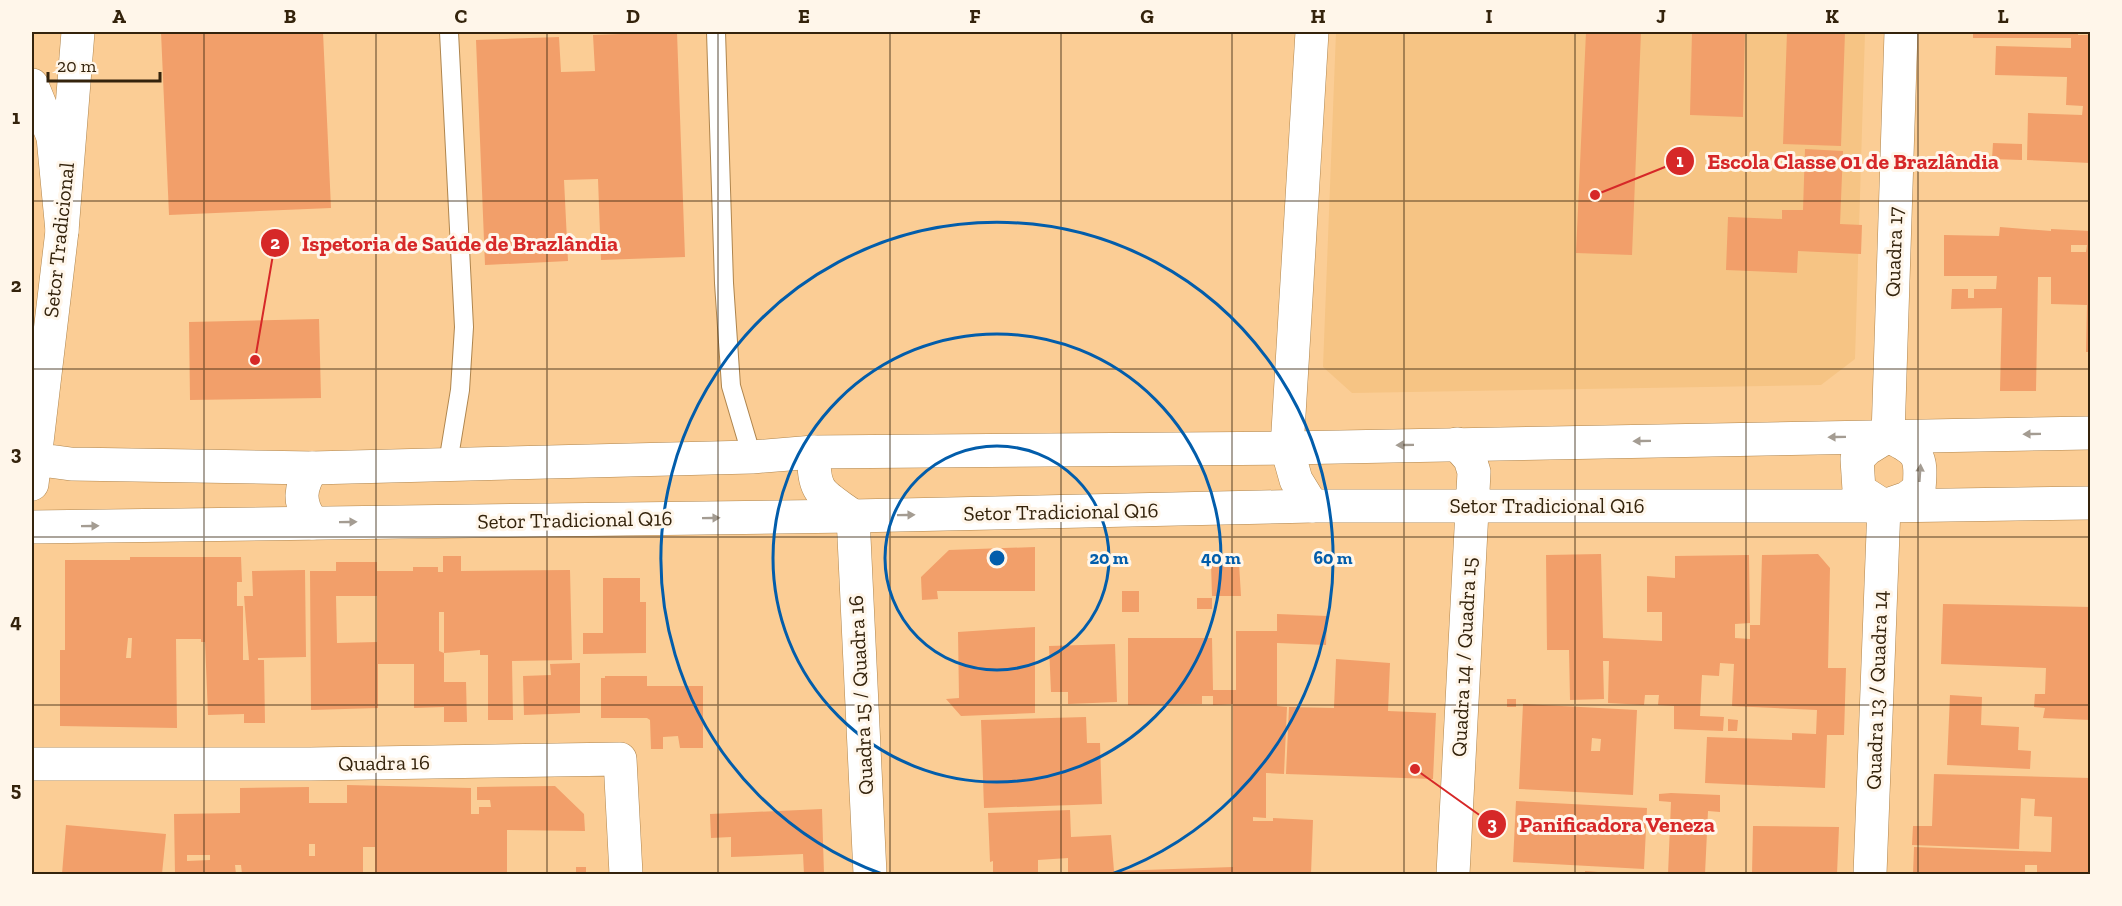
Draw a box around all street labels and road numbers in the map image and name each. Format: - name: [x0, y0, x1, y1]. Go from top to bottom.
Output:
- street label: Setor Tradicional: [38, 161, 79, 319]
- street label: Quadra 17: [1879, 206, 1908, 298]
- street label: Setor Tradicional Q16: [1449, 493, 1645, 518]
- street label: Setor Tradicional Q16: [963, 497, 1159, 526]
- street label: Setor Tradicional Q16: [477, 505, 673, 534]
- street label: Quadra 14 / Quadra 15: [1446, 556, 1481, 758]
- street label: Quadra 13 / Quadra 14: [1861, 590, 1892, 790]
- street label: Quadra 15 / Quadra 16: [843, 595, 878, 796]
- street label: Quadra 16: [338, 749, 430, 776]

